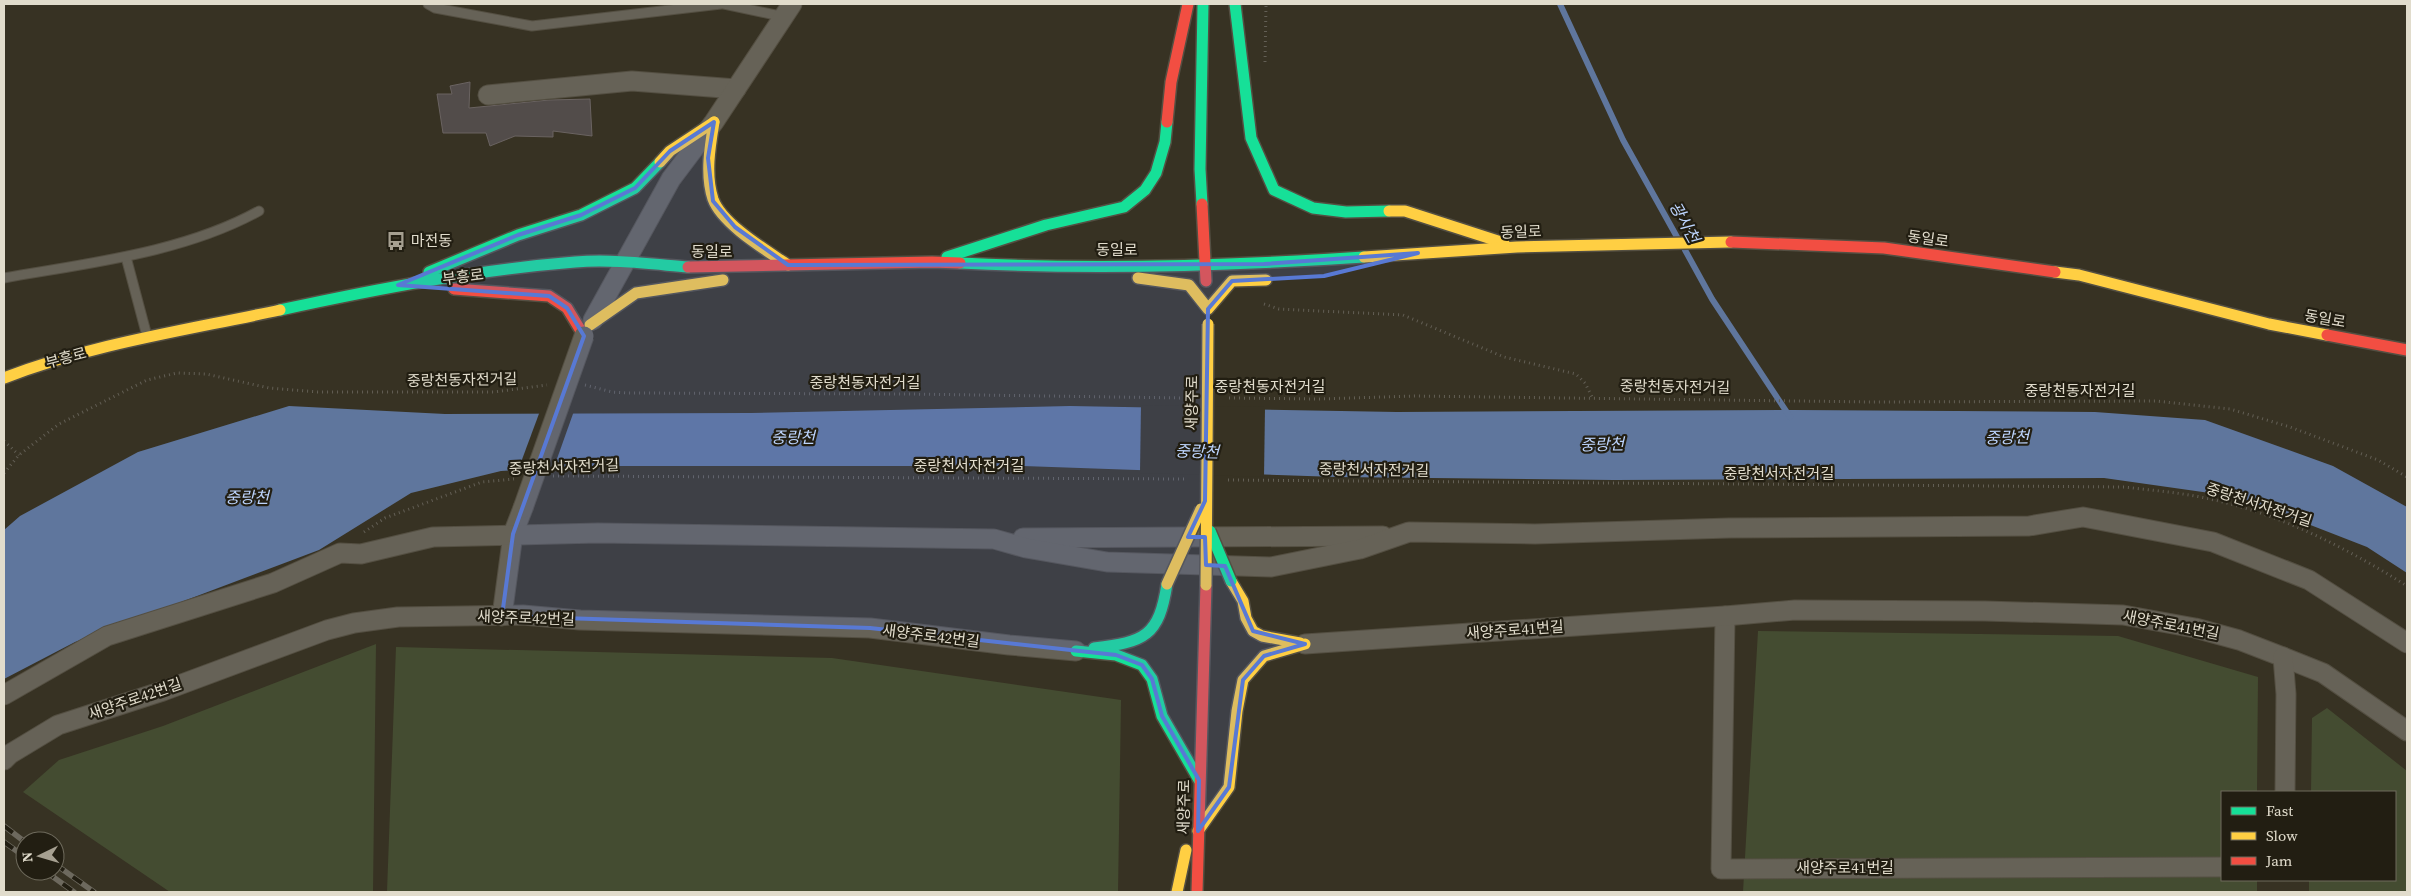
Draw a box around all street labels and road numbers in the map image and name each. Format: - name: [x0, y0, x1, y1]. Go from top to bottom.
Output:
- street label: 동일로: [1500, 220, 1542, 243]
- street label: 동일로: [1906, 225, 1950, 252]
- street label: 동일로: [1096, 239, 1138, 260]
- street label: 동일로: [691, 241, 733, 262]
- street label: 부흥로: [441, 264, 485, 289]
- street label: 동일로: [2303, 305, 2347, 332]
- street label: 부흥로: [43, 342, 89, 373]
- street label: 중랑천동자전거길: [407, 368, 517, 391]
- street label: 중랑천동자전거길: [810, 372, 920, 393]
- street label: 새양주로: [1181, 375, 1202, 431]
- street label: 중랑천동자전거길: [1620, 375, 1730, 398]
- street label: 중랑천동자전거길: [1215, 376, 1325, 397]
- street label: 중랑천동자전거길: [2025, 380, 2135, 401]
- street label: 중랑천서자전거길: [508, 454, 620, 479]
- street label: 중랑천서자전거길: [914, 455, 1024, 476]
- street label: 중랑천서자전거길: [1319, 458, 1429, 481]
- street label: 중랑천서자전거길: [1724, 463, 1834, 484]
- street label: 중랑천서자전거길: [2203, 477, 2315, 532]
- street label: 새양주로42번길: [477, 605, 575, 630]
- street label: 새양주로41번길: [2121, 605, 2221, 644]
- street label: 새양주로41번길: [1465, 616, 1564, 643]
- street label: 새양주로42번길: [881, 619, 981, 652]
- street label: 새양주로42번길: [85, 673, 184, 724]
- street label: 새양주로: [1173, 779, 1194, 835]
- street label: 새양주로41번길: [1796, 857, 1894, 878]

